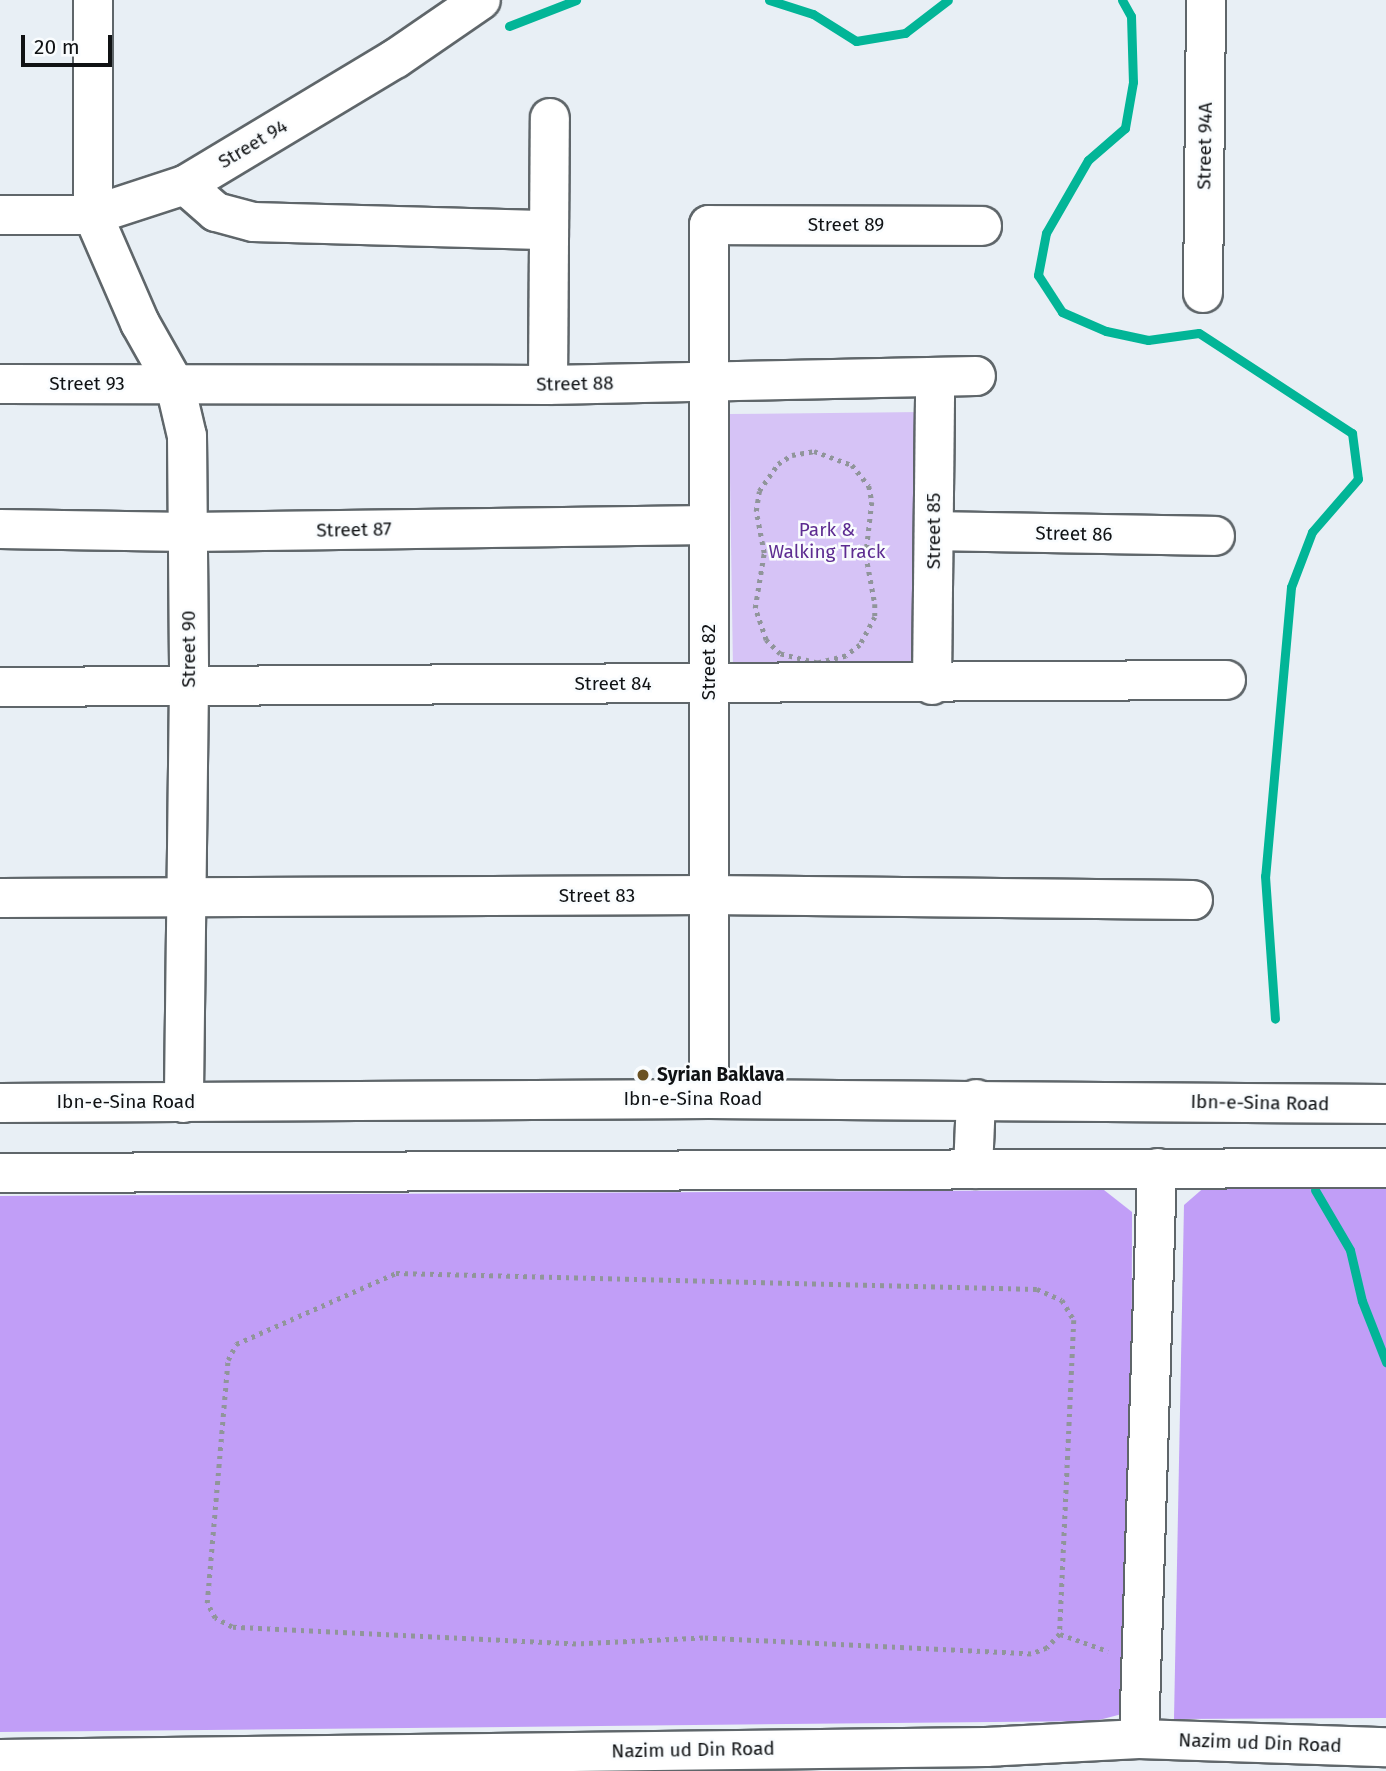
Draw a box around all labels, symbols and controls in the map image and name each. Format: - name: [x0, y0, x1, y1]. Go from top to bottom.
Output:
- scale bar: [24, 21, 116, 65]
- text: 20 m: [34, 34, 80, 60]
- street label: Street 94A: [1193, 102, 1217, 190]
- street label: Street 94: [214, 115, 292, 173]
- street label: Street 89: [808, 214, 884, 236]
- street label: Street 88: [536, 372, 614, 396]
- street label: Street 93: [49, 373, 125, 395]
- street label: Street 85: [923, 493, 945, 569]
- street label: Street 87: [316, 518, 392, 542]
- park label: Park & Walking Track: [768, 519, 886, 563]
- street label: Street 86: [1035, 522, 1113, 546]
- street label: Street 90: [178, 610, 200, 688]
- street label: Street 82: [698, 624, 720, 700]
- street label: Street 84: [574, 673, 652, 695]
- street label: Street 83: [559, 885, 635, 907]
- place label: Syrian Baklava: [657, 1064, 784, 1086]
- marker: Syrian Baklava: [635, 1067, 651, 1083]
- street label: Ibn-e-Sina Road: [624, 1088, 762, 1110]
- street label: Ibn-e-Sina Road: [1190, 1090, 1330, 1116]
- street label: Ibn-e-Sina Road: [57, 1091, 195, 1113]
- street label: Nazim ud Din Road: [1178, 1729, 1342, 1757]
- street label: Nazim ud Din Road: [611, 1737, 775, 1763]

